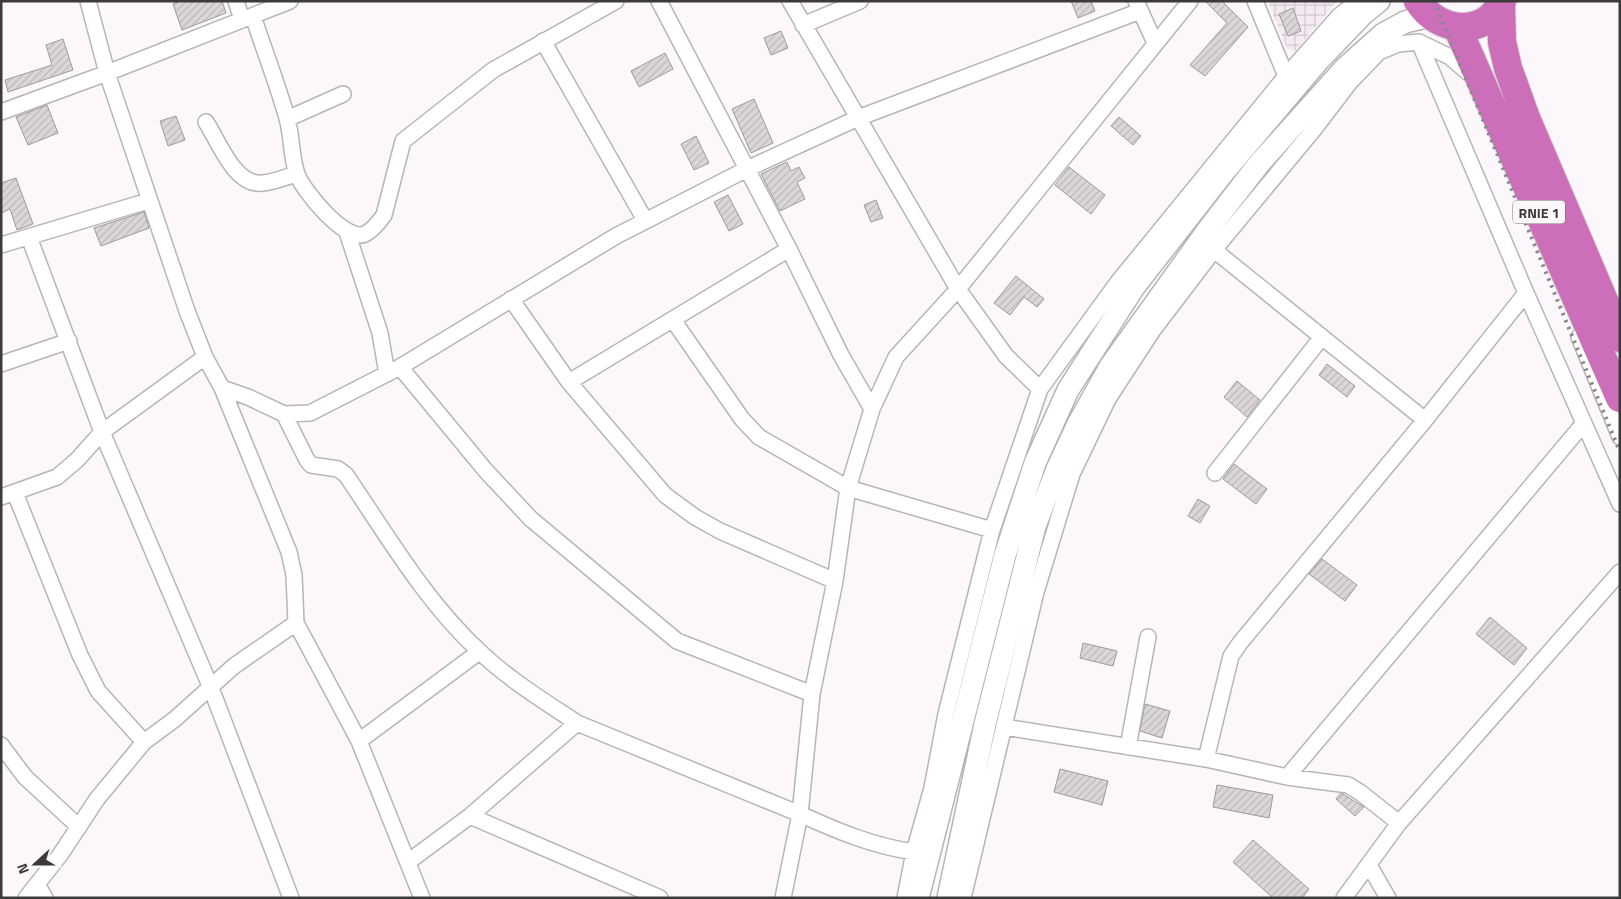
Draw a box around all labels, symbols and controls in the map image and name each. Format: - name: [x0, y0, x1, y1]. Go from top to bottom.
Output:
- road number: RNIE 1: [1513, 200, 1565, 223]
- north arrow: [10, 839, 60, 889]
- text: N: [11, 861, 34, 877]

